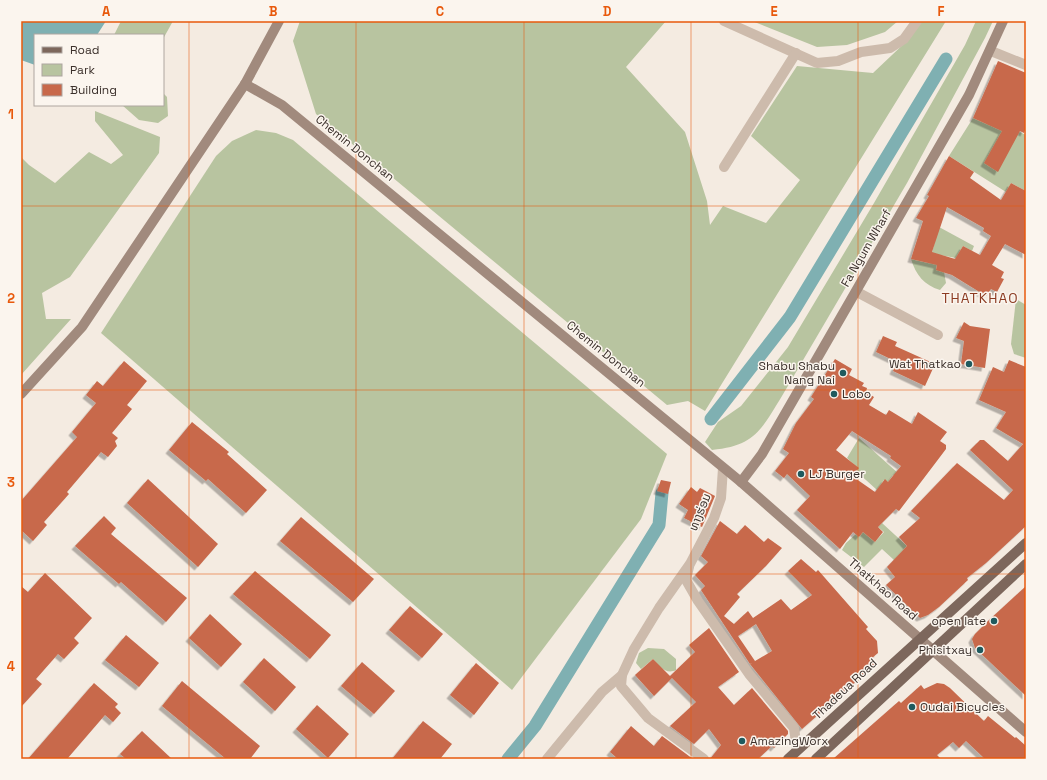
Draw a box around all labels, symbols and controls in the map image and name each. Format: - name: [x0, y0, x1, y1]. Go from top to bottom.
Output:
- text: A: [102, 3, 111, 20]
- text: B: [269, 3, 278, 20]
- text: C: [436, 3, 444, 20]
- text: D: [603, 3, 612, 20]
- text: E: [770, 3, 778, 20]
- text: F: [938, 3, 945, 20]
- legend: [34, 34, 164, 106]
- text: Road: [70, 42, 99, 58]
- text: Park: [70, 62, 95, 78]
- text: Building: [70, 82, 117, 98]
- text: 1: [8, 106, 14, 123]
- street label: Chemin Donchan: [312, 111, 398, 185]
- street label: Fa Ngum Wharf: [837, 206, 895, 290]
- district label: THATKHAO: [941, 289, 1019, 307]
- text: 2: [7, 290, 15, 307]
- street label: Chemin Donchan: [563, 317, 649, 391]
- place label: Wat Thatkao: [889, 356, 961, 372]
- place label: Shabu Shabu Nang Nai: [759, 358, 835, 388]
- marker: Wat Thatkao: [964, 359, 974, 369]
- marker: Shabu Shabu Nang Nai: [838, 368, 848, 378]
- place label: Lobo: [842, 386, 871, 402]
- marker: Lobo: [829, 389, 839, 399]
- place label: LJ Burger: [809, 466, 865, 482]
- marker: LJ Burger: [796, 469, 806, 479]
- text: 3: [7, 474, 15, 491]
- street label: ທາງຮ່ອມ: [685, 491, 715, 533]
- street label: Thatkhao Road: [845, 554, 921, 624]
- place label: open late: [931, 613, 986, 629]
- marker: open late: [989, 616, 999, 626]
- place label: Phisitxay: [919, 642, 972, 658]
- marker: Phisitxay: [975, 645, 985, 655]
- street label: Thadeua Road: [809, 655, 881, 723]
- text: 4: [7, 658, 15, 675]
- place label: Oudai Bicycles: [920, 699, 1005, 715]
- marker: Oudai Bicycles: [907, 702, 917, 712]
- place label: AmazingWorx: [750, 733, 828, 749]
- marker: AmazingWorx: [737, 736, 747, 746]

